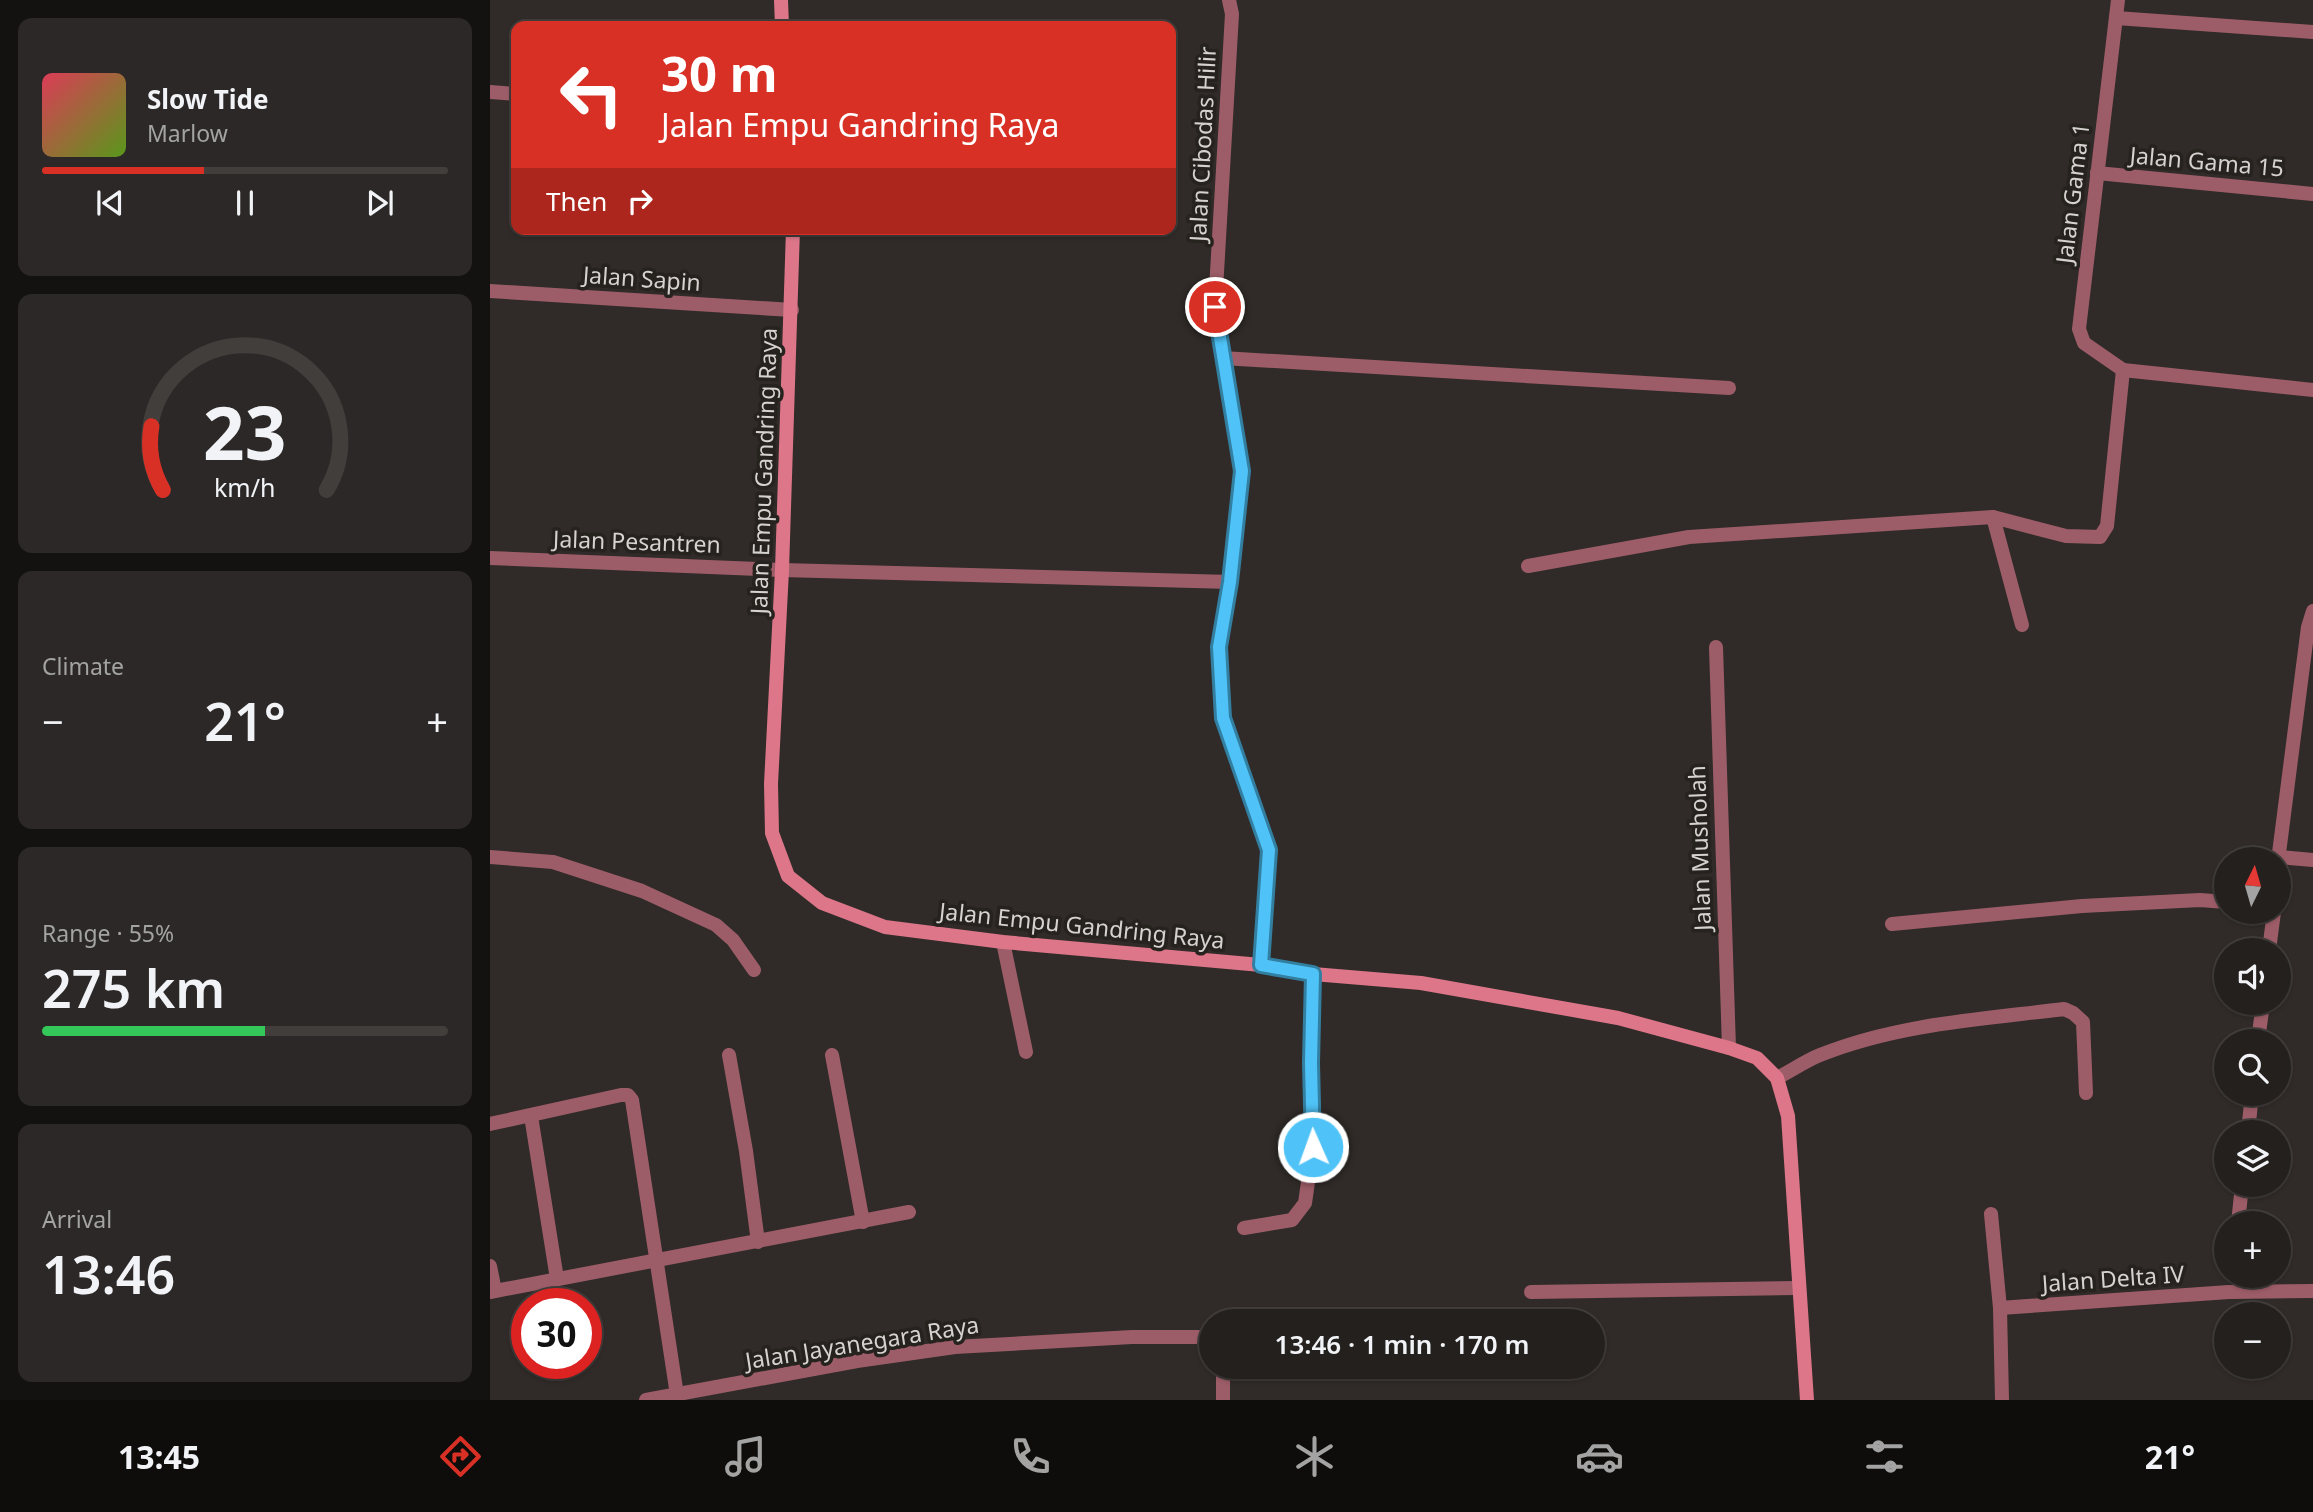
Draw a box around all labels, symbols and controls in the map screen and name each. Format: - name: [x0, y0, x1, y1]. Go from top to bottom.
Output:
- text: 30 m: [661, 40, 778, 106]
- street label: Jalan Cibodas Hilir: [1181, 45, 1223, 244]
- icon: left: [546, 49, 637, 140]
- text: Slow Tide: [147, 81, 269, 117]
- text: Jalan Empu Gandring Raya: [661, 103, 1060, 146]
- text: Marlow: [147, 117, 228, 149]
- street label: Jalan Gama 1: [2047, 121, 2096, 267]
- street label: Jalan Gama 15: [2127, 138, 2285, 184]
- icon: right: [621, 182, 659, 220]
- text: Then: [546, 183, 607, 219]
- icon: previous: [91, 184, 129, 222]
- icon: pause: [226, 184, 264, 222]
- icon: next: [361, 184, 399, 222]
- street label: Jalan Sapin: [580, 258, 702, 298]
- pin: [1185, 277, 1245, 337]
- icon: arrive: [1196, 288, 1234, 326]
- street label: Jalan Empu Gandring Raya: [742, 327, 784, 617]
- text: 23: [203, 382, 287, 481]
- text: km/h: [214, 469, 276, 503]
- street label: Jalan Pesantren: [551, 522, 721, 560]
- text: Climate: [42, 650, 124, 682]
- text: 21°: [204, 685, 286, 756]
- text: −: [42, 695, 64, 747]
- text: +: [426, 695, 448, 747]
- street label: Jalan Musholah: [1680, 765, 1718, 933]
- north arrow: [2214, 847, 2291, 924]
- map controls: [2214, 847, 2291, 1379]
- street label: Jalan Empu Gandring Raya: [936, 894, 1226, 956]
- text: Range · 55%: [42, 917, 174, 949]
- button: sound: [2214, 938, 2291, 1015]
- text: 275 km: [42, 952, 225, 1023]
- button: search: [2214, 1029, 2291, 1106]
- position arrow: [1276, 1110, 1350, 1184]
- button: layers: [2214, 1120, 2291, 1197]
- text: Arrival: [42, 1203, 112, 1235]
- button: +: [2214, 1211, 2291, 1288]
- text: 13:46: [42, 1238, 175, 1309]
- street label: Jalan Delta IV: [2039, 1257, 2185, 1299]
- speed limit sign: 30: [511, 1288, 602, 1379]
- button: −: [2214, 1302, 2291, 1379]
- street label: Jalan Jayanegara Raya: [741, 1308, 981, 1377]
- text: 13:46 · 1 min · 170 m: [1275, 1326, 1529, 1362]
- icon: directions: [436, 1432, 485, 1481]
- icon: music: [721, 1432, 770, 1481]
- icon: phone: [1006, 1432, 1055, 1481]
- icon: climate: [1290, 1432, 1339, 1481]
- icon: car: [1575, 1432, 1624, 1481]
- icon: filters: [1860, 1432, 1909, 1481]
- text: 13:45: [118, 1435, 200, 1478]
- text: 21°: [2145, 1435, 2195, 1478]

